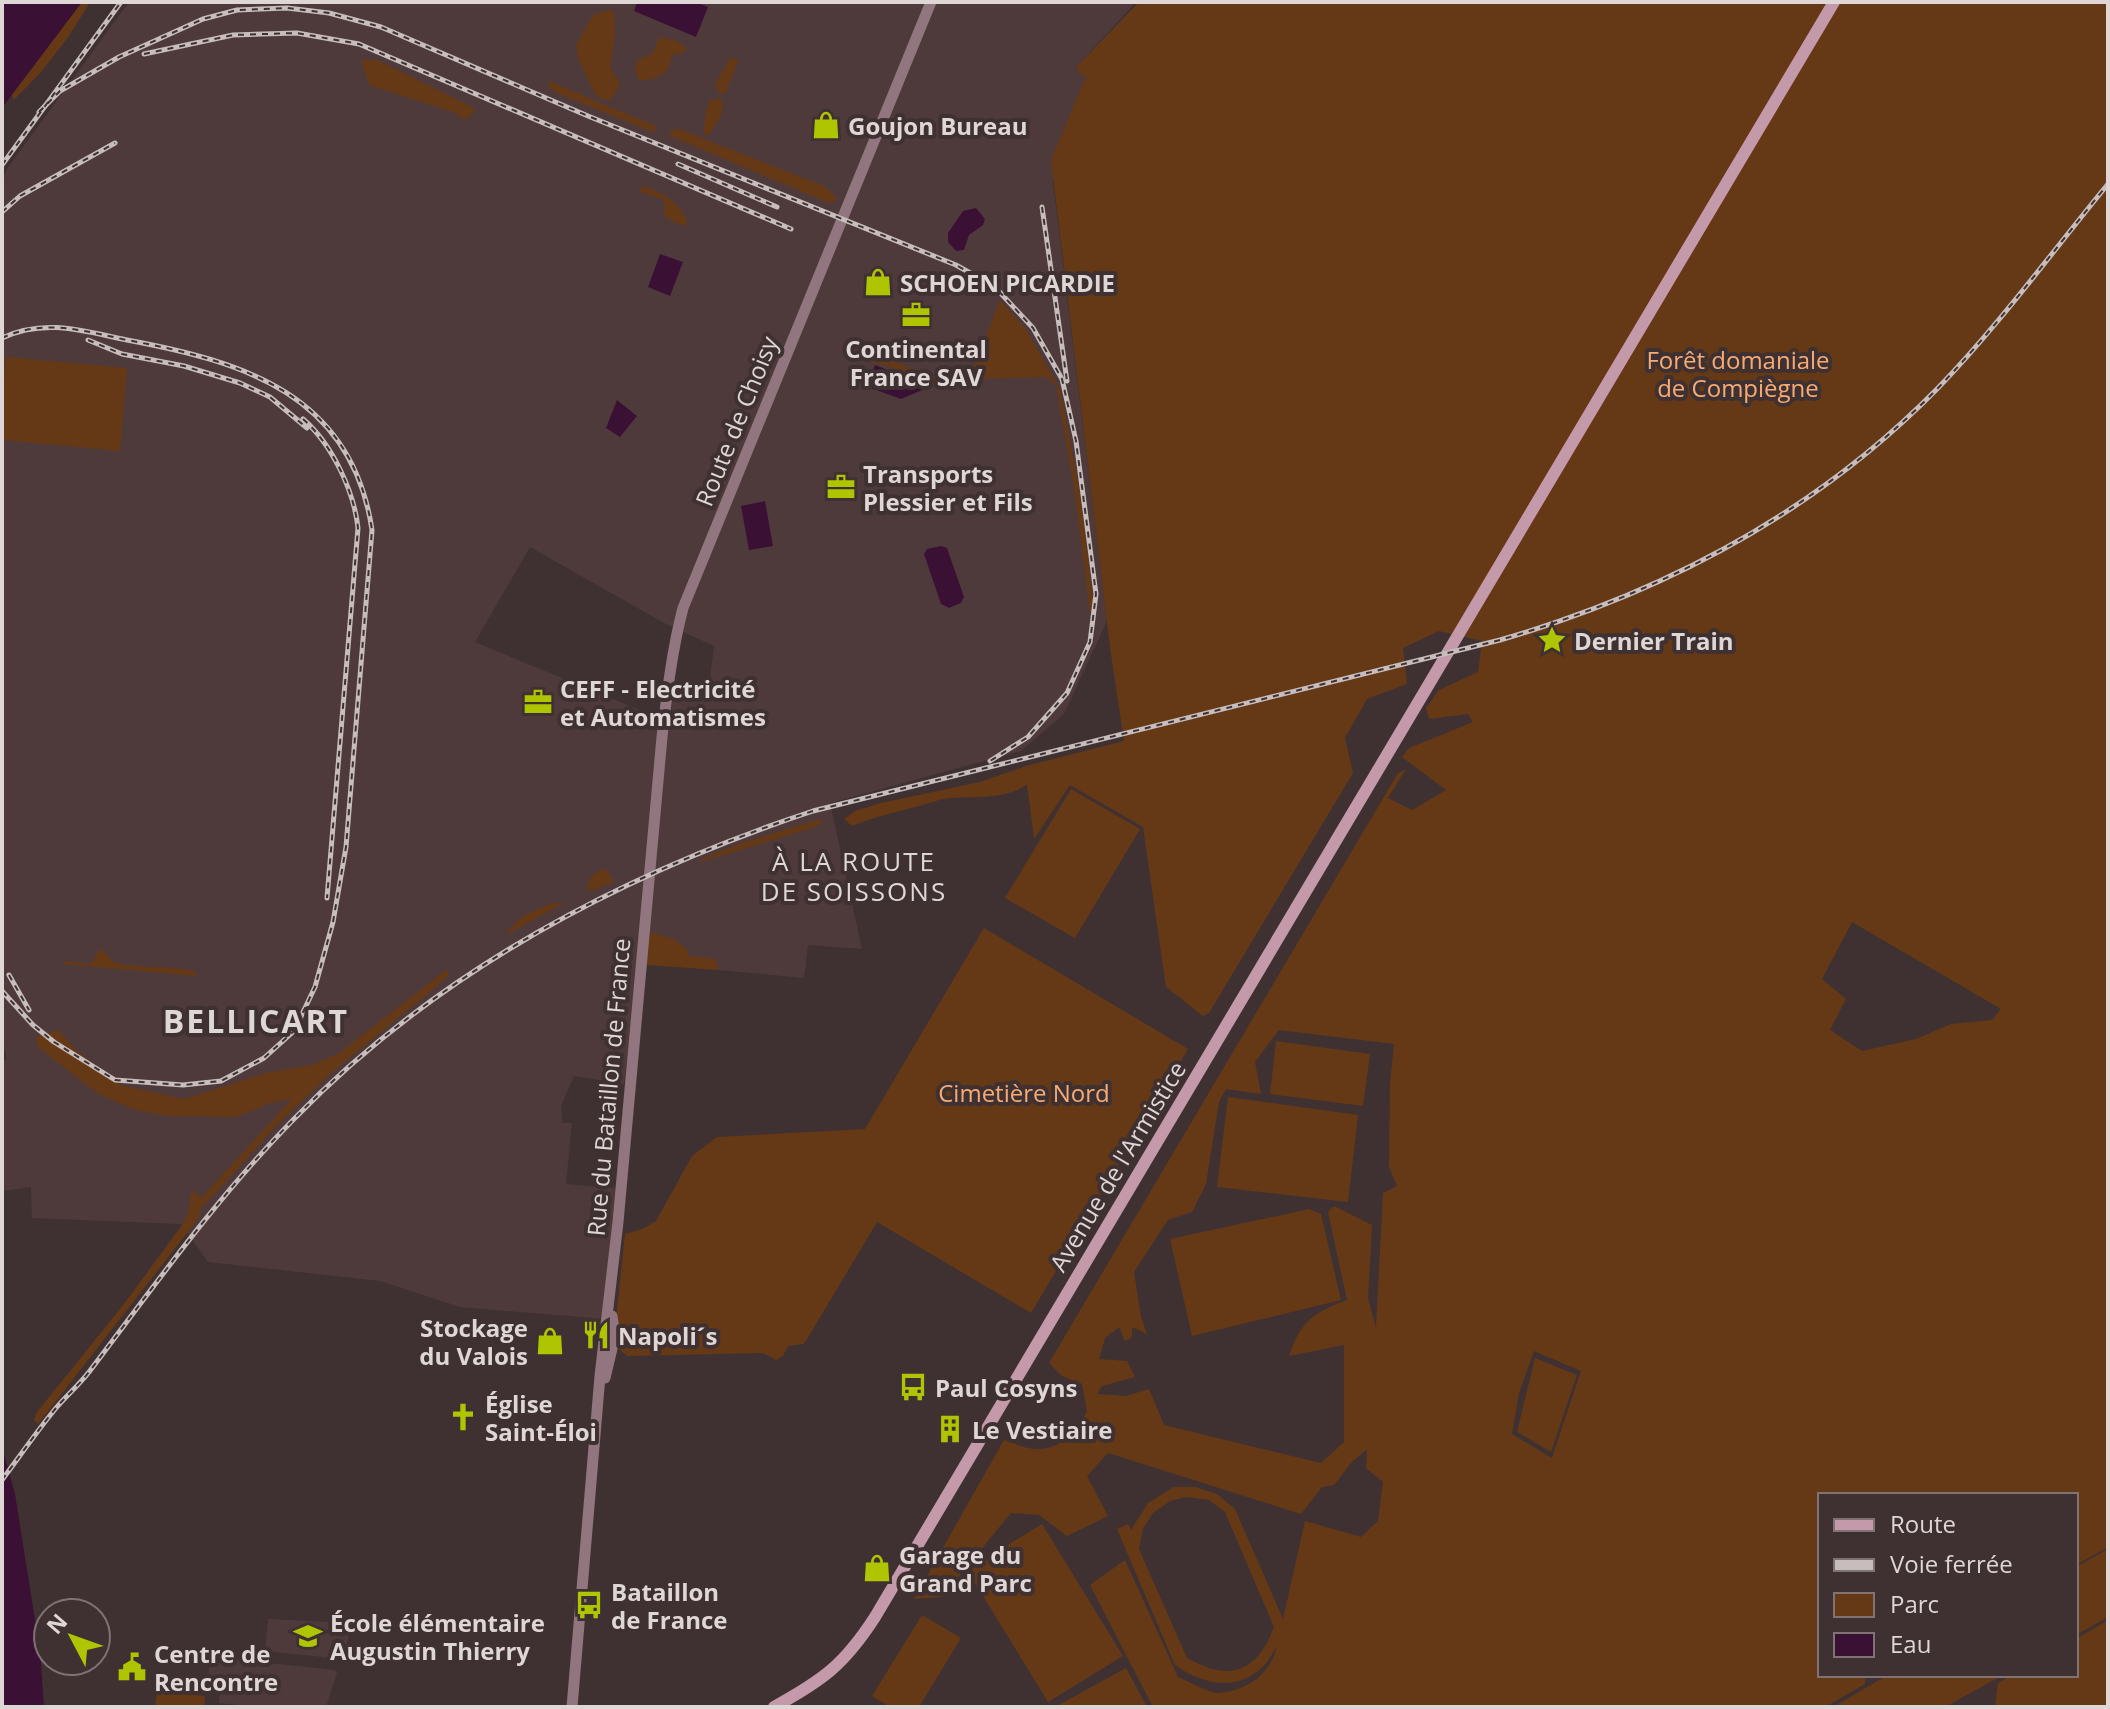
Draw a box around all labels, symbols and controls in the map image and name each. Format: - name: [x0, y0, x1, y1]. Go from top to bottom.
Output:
- place label: Goujon Bureau: [848, 109, 1027, 142]
- shop icon: Goujon Bureau: [811, 110, 841, 140]
- place label: SCHOEN PICARDIE: [900, 266, 1115, 299]
- shop icon: SCHOEN PICARDIE: [863, 267, 893, 297]
- office icon: Continental France SAV: [901, 300, 931, 330]
- street label: Route de Choisy: [687, 330, 785, 511]
- place label: Continental France SAV: [845, 332, 987, 393]
- park label: Forêt domaniale de Compiègne: [1646, 343, 1830, 404]
- place label: Transports Plessier et Fils: [863, 457, 1033, 518]
- office icon: Transports Plessier et Fils: [826, 472, 856, 502]
- place label: Dernier Train: [1574, 624, 1734, 657]
- place icon: Dernier Train: [1537, 625, 1567, 655]
- place label: CEFF - Electricité et Automatismes: [560, 672, 766, 733]
- office icon: CEFF - Electricité et Automatismes: [523, 687, 553, 717]
- district label: À LA ROUTE DE SOISSONS: [761, 843, 947, 909]
- street label: Rue du Bataillon de France: [579, 937, 637, 1237]
- district label: BELLICART: [163, 999, 349, 1042]
- street label: Avenue de l'Armistice: [1041, 1055, 1193, 1277]
- park label: Cimetière Nord: [938, 1076, 1110, 1109]
- place label: Stockage du Valois: [419, 1311, 528, 1372]
- place label: Napoli´s: [618, 1319, 717, 1352]
- restaurant icon: Napoli´s: [581, 1320, 611, 1350]
- shop icon: Stockage du Valois: [535, 1326, 565, 1356]
- place label: Paul Cosyns: [935, 1371, 1077, 1404]
- bus stop icon: Paul Cosyns: [898, 1372, 928, 1402]
- place label: Église Saint-Éloi: [485, 1387, 597, 1448]
- church icon: Église Saint-Éloi: [448, 1402, 478, 1432]
- place label: Le Vestiaire: [972, 1413, 1112, 1446]
- building icon: Le Vestiaire: [935, 1414, 965, 1444]
- legend: [1818, 1493, 2078, 1677]
- text: Route: [1890, 1507, 1956, 1540]
- place label: Garage du Grand Parc: [899, 1538, 1032, 1599]
- text: Voie ferrée: [1890, 1547, 2013, 1580]
- shop icon: Garage du Grand Parc: [862, 1553, 892, 1583]
- place label: Bataillon de France: [611, 1575, 727, 1636]
- text: Parc: [1890, 1587, 1939, 1620]
- bus stop icon: Bataillon de France: [574, 1590, 604, 1620]
- north arrow: [32, 1597, 112, 1677]
- place label: École élémentaire Augustin Thierry: [330, 1606, 545, 1667]
- text: N: [39, 1607, 73, 1640]
- school or university icon: École élémentaire Augustin Thierry: [293, 1621, 323, 1651]
- text: Eau: [1890, 1627, 1931, 1660]
- place label: Centre de Rencontre: [154, 1637, 278, 1698]
- public building icon: Centre de Rencontre: [117, 1652, 147, 1682]

